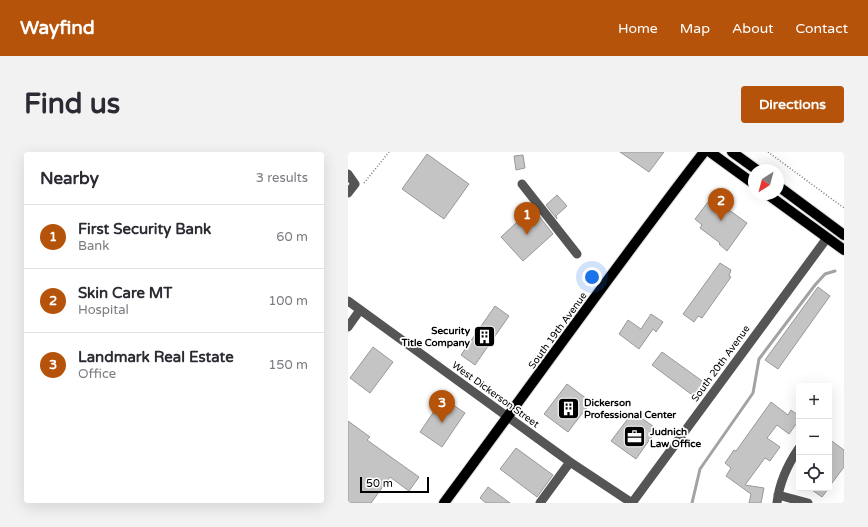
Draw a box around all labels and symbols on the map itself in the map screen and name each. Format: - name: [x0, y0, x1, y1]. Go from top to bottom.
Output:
- north arrow: [748, 164, 784, 200]
- pin: 2: [708, 188, 734, 221]
- pin: 1: [514, 202, 540, 235]
- your location: [582, 267, 602, 287]
- street label: South 19th Avenue: [526, 290, 590, 371]
- building icon: Security Title Company: [472, 323, 498, 349]
- street label: South 20th Avenue: [689, 323, 753, 404]
- place label: Security Title Company: [401, 325, 471, 349]
- street label: West Dickerson Street: [450, 359, 541, 431]
- pin: 3: [429, 390, 455, 423]
- building icon: Dickerson Professional Center: [555, 395, 581, 421]
- place label: Dickerson Professional Center: [584, 397, 676, 421]
- office icon: Judnich Law Office: [621, 424, 647, 450]
- place label: Judnich Law Office: [649, 426, 702, 450]
- scale bar: [360, 475, 429, 494]

